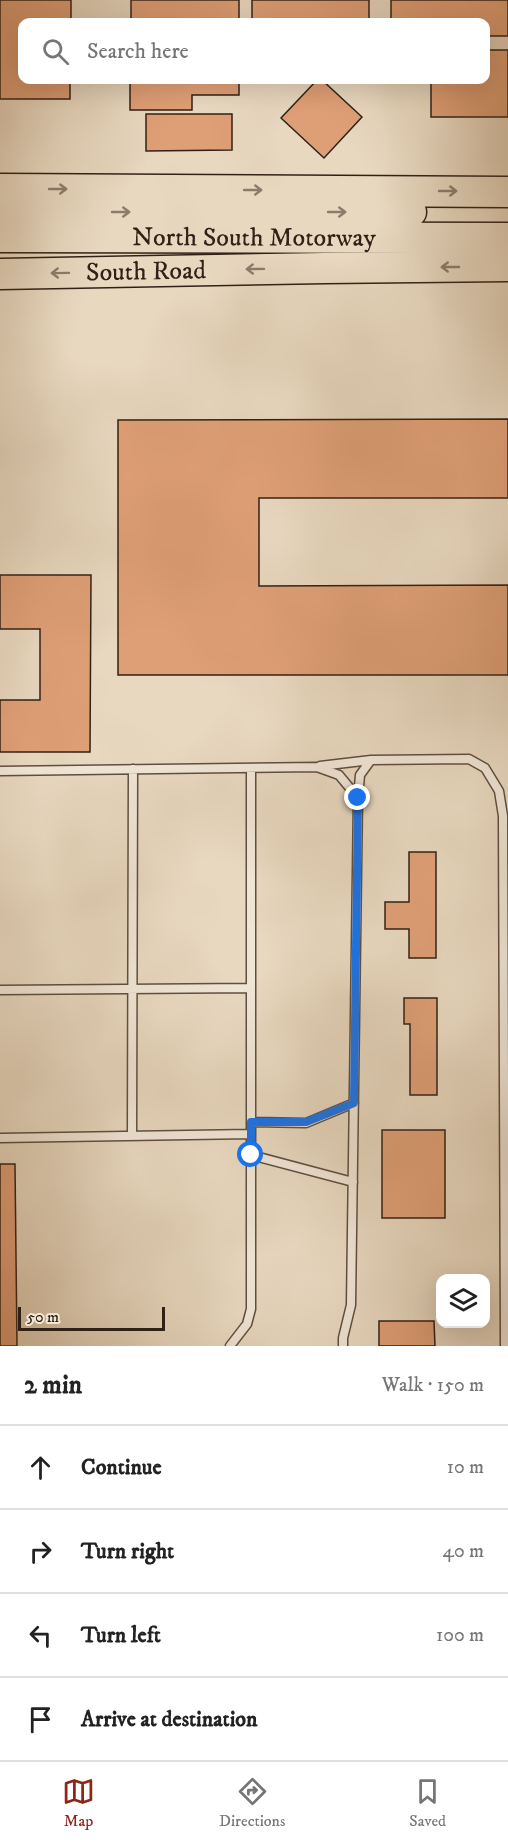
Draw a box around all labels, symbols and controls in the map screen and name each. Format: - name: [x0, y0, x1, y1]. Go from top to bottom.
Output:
- search box: [18, 18, 490, 84]
- icon: search: [39, 35, 72, 68]
- text: Search here: [87, 38, 189, 65]
- one-way arrow: [48, 183, 68, 195]
- one-way arrow: [243, 184, 263, 196]
- one-way arrow: [438, 185, 458, 197]
- one-way arrow: [111, 206, 131, 218]
- one-way arrow: [327, 206, 347, 218]
- street label: North South Motorway: [132, 221, 377, 254]
- street label: South Road: [86, 254, 206, 289]
- one-way arrow: [440, 261, 460, 273]
- one-way arrow: [245, 263, 265, 275]
- one-way arrow: [50, 267, 70, 279]
- route end: [344, 784, 370, 810]
- route start: [237, 1141, 263, 1167]
- map controls: [436, 1274, 490, 1328]
- button: layers: [436, 1274, 490, 1328]
- scale bar: [18, 1304, 165, 1332]
- text: 50 m: [27, 1307, 59, 1327]
- text: 2 min: [24, 1369, 82, 1402]
- text: Walk · 150 m: [382, 1373, 484, 1398]
- icon: ahead: [24, 1451, 57, 1484]
- text: Continue: [81, 1454, 162, 1481]
- text: 10 m: [447, 1455, 484, 1480]
- icon: right: [24, 1535, 57, 1568]
- text: Turn right: [81, 1538, 174, 1565]
- text: 40 m: [442, 1539, 484, 1564]
- icon: left: [24, 1619, 57, 1652]
- text: Turn left: [81, 1622, 161, 1649]
- text: 100 m: [436, 1623, 484, 1648]
- icon: arrive: [24, 1703, 57, 1736]
- text: Arrive at destination: [81, 1706, 258, 1733]
- tab: Map: [62, 1775, 95, 1831]
- tab: Directions: [219, 1775, 285, 1831]
- tab: Saved: [409, 1775, 446, 1831]

